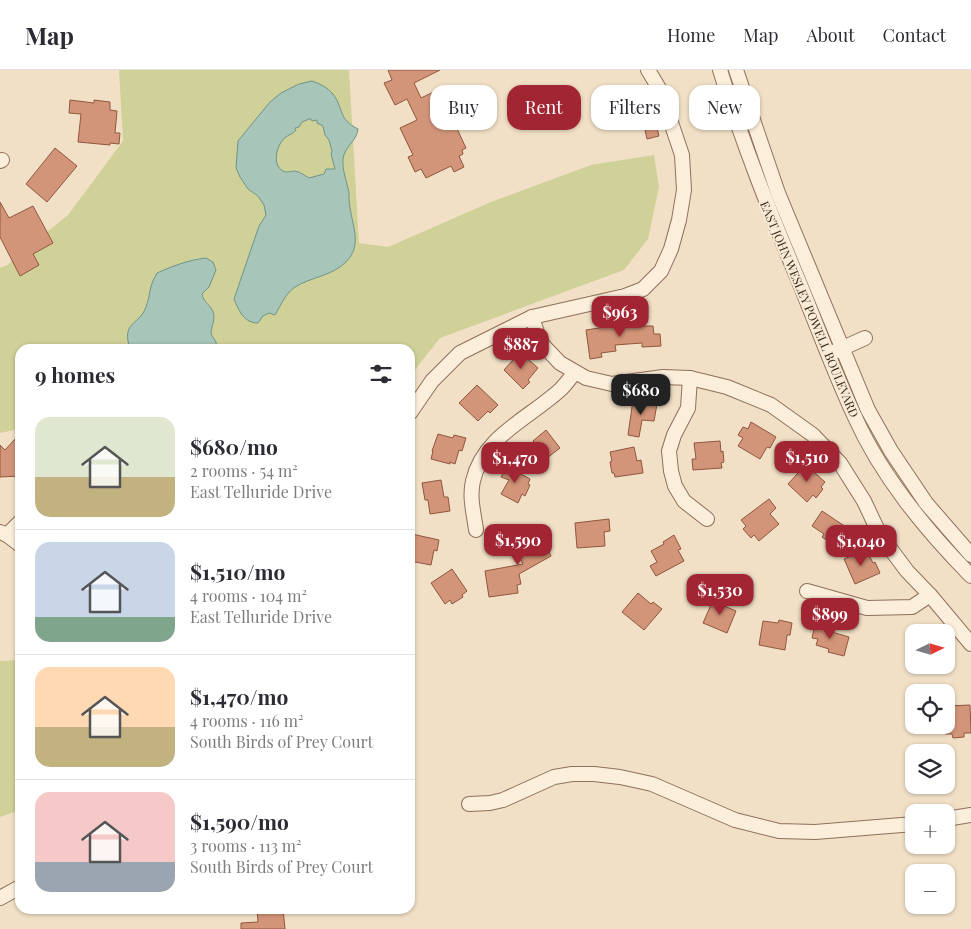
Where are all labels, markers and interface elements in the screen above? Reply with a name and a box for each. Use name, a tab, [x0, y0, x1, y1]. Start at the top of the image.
text: Map	[25, 19, 74, 51]
text: Home	[667, 23, 715, 47]
text: Map	[743, 23, 778, 47]
text: About	[806, 23, 855, 47]
text: Contact	[883, 23, 946, 47]
chip: Buy	[430, 85, 497, 130]
chip: Rent	[507, 85, 581, 130]
chip: Filters	[591, 85, 679, 130]
chip: New	[689, 85, 760, 130]
street label: EAST JOHN WESLEY POWELL BOULEVARD	[757, 198, 863, 420]
pin: $963	[590, 296, 650, 338]
text: $963	[603, 301, 637, 322]
pin: $887	[491, 328, 551, 370]
text: $887	[504, 333, 538, 354]
text: 9 homes	[35, 360, 115, 388]
icon: filters	[367, 360, 395, 388]
pin: $680	[611, 374, 671, 416]
text: $680	[622, 379, 660, 400]
text: $680/mo	[190, 432, 278, 460]
icon: home	[75, 437, 135, 497]
pin: $1,510	[766, 440, 848, 483]
pin: $1,470	[474, 442, 556, 484]
text: $1,510	[785, 446, 829, 467]
text: $1,470	[492, 447, 538, 468]
text: 2 rooms · 54 m²	[190, 460, 298, 481]
text: East Telluride Drive	[190, 481, 332, 502]
pin: $1,590	[477, 524, 559, 566]
pin: $1,040	[820, 524, 902, 567]
text: $1,590	[495, 529, 541, 550]
text: $1,040	[837, 530, 885, 551]
text: $1,510/mo	[190, 557, 285, 585]
icon: home	[75, 562, 135, 622]
pin: $1,530	[679, 574, 761, 616]
text: $1,530	[698, 579, 742, 600]
text: 4 rooms · 104 m²	[190, 585, 307, 606]
pin: $899	[800, 598, 860, 640]
text: $899	[812, 603, 848, 624]
text: East Telluride Drive	[190, 606, 332, 627]
north arrow	[905, 624, 955, 674]
map controls	[905, 624, 955, 914]
text: $1,470/mo	[190, 682, 288, 710]
button: locate	[905, 684, 955, 734]
icon: home	[75, 687, 135, 747]
text: 4 rooms · 116 m²	[190, 710, 304, 731]
text: South Birds of Prey Court	[190, 731, 373, 752]
button: layers	[905, 744, 955, 794]
button: +	[905, 804, 955, 854]
text: $1,590/mo	[190, 807, 289, 835]
icon: home	[75, 812, 135, 872]
text: 3 rooms · 113 m²	[190, 835, 301, 856]
text: South Birds of Prey Court	[190, 856, 373, 877]
button: −	[905, 864, 955, 914]

